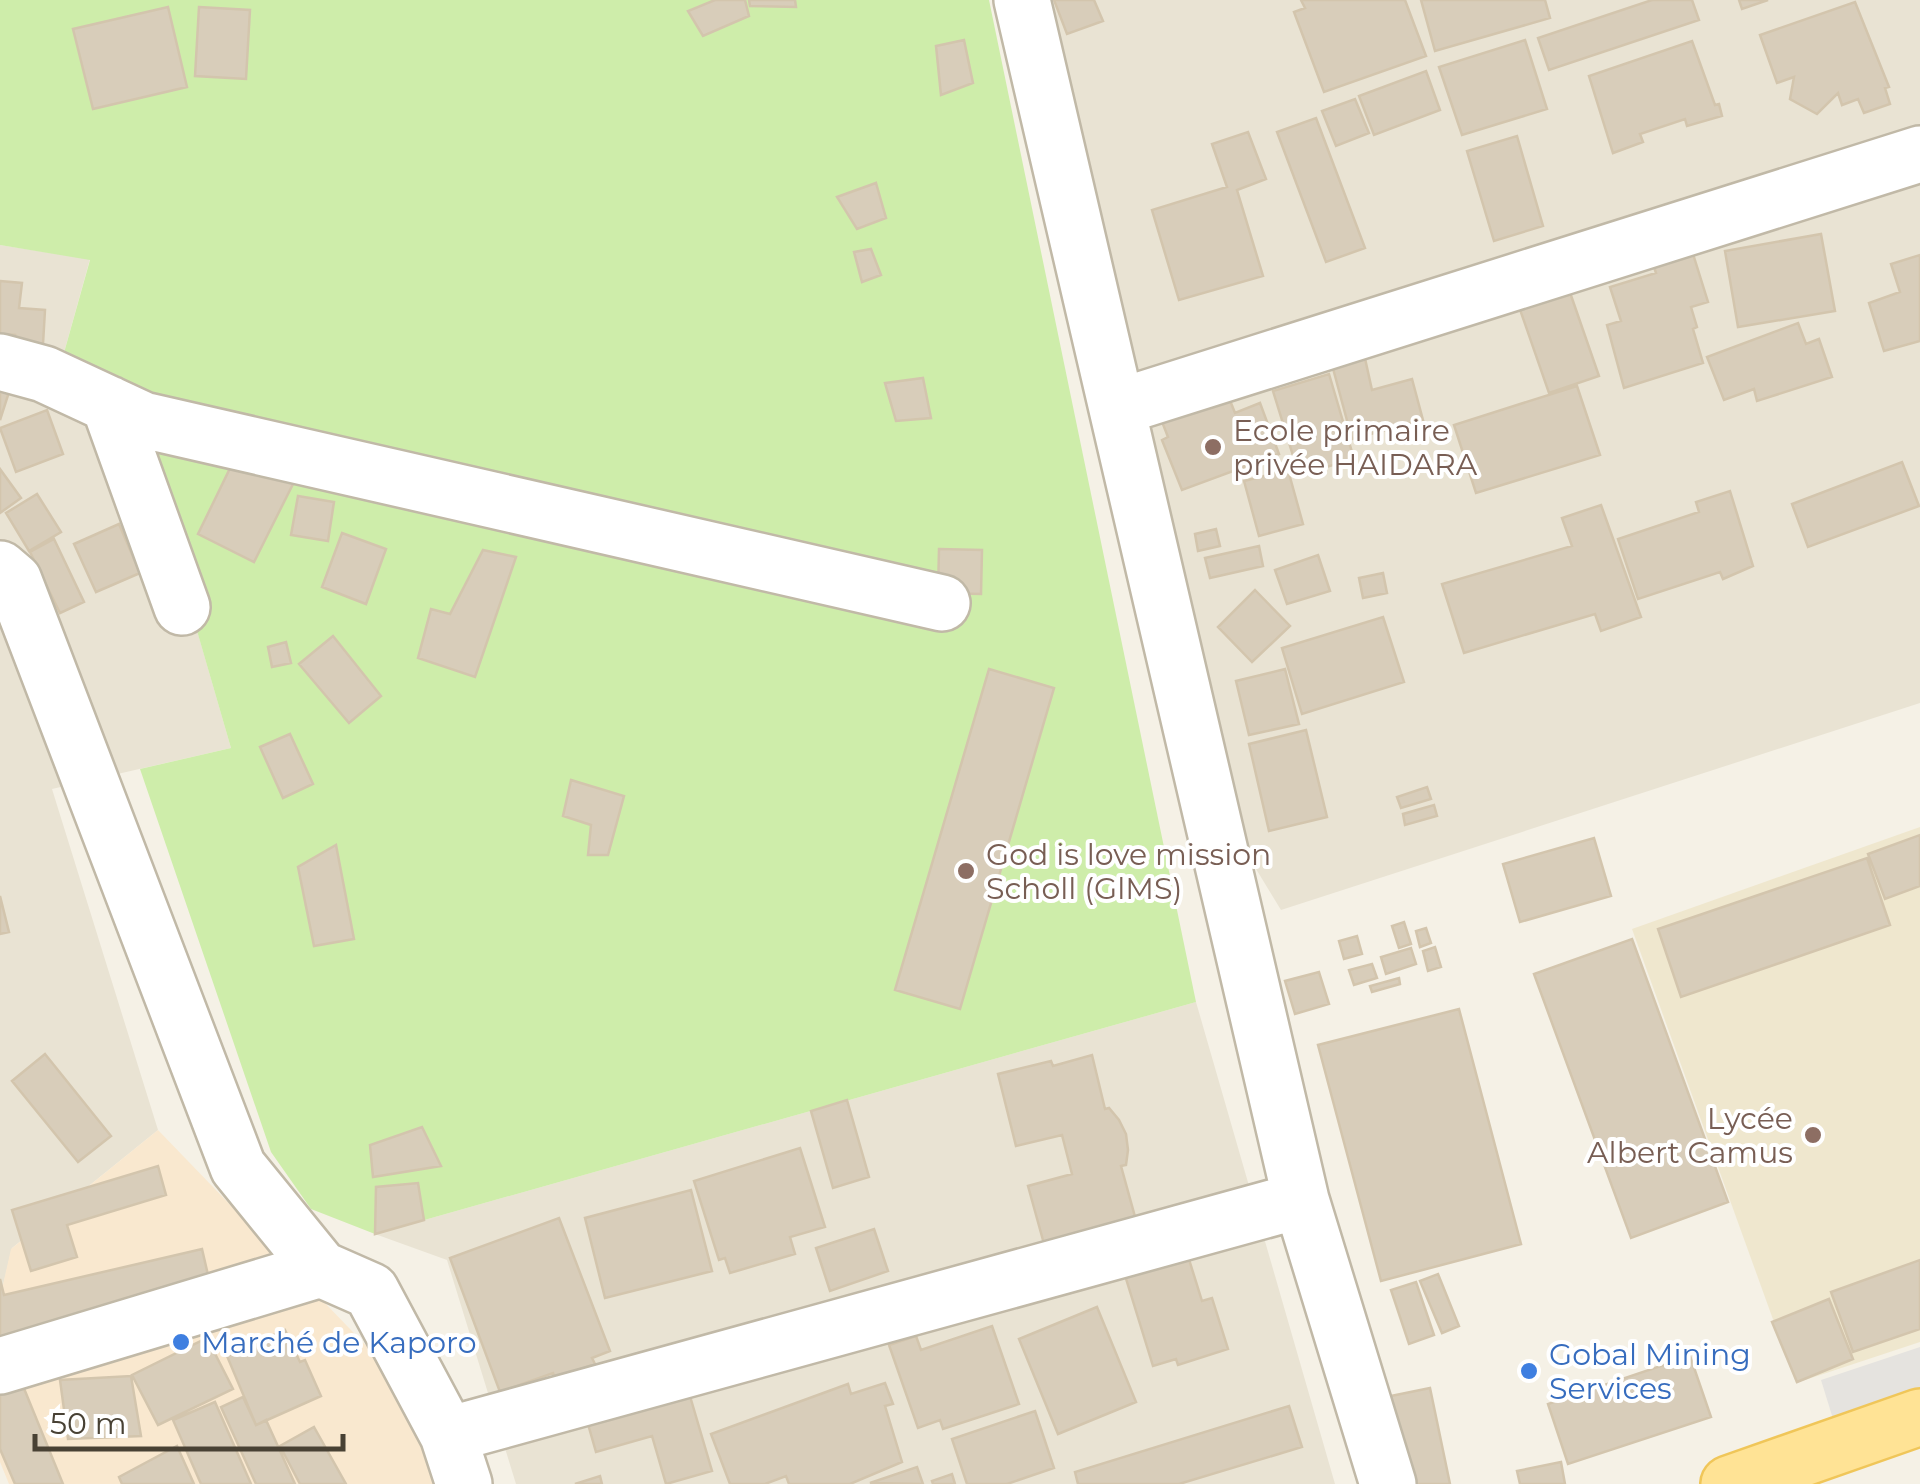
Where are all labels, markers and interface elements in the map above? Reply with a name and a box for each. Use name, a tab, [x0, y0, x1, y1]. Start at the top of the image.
place label: Ecole primaire privée HAIDARA	[1233, 412, 1478, 483]
marker: Ecole primaire privée HAIDARA	[1202, 436, 1224, 458]
place label: God is love mission Scholl (GlMS)	[986, 836, 1271, 907]
marker: God is love mission Scholl (GlMS)	[955, 860, 977, 882]
place label: Lycée Albert Camus	[1587, 1100, 1793, 1171]
marker: Lycée Albert Camus	[1802, 1124, 1824, 1146]
place label: Marché de Kaporo	[201, 1324, 476, 1361]
marker: Marché de Kaporo	[170, 1331, 192, 1353]
place label: Gobal Mining Services	[1549, 1336, 1751, 1407]
marker: Gobal Mining Services	[1518, 1360, 1540, 1382]
scale bar	[35, 1389, 342, 1451]
text: 50 m	[50, 1405, 127, 1442]

